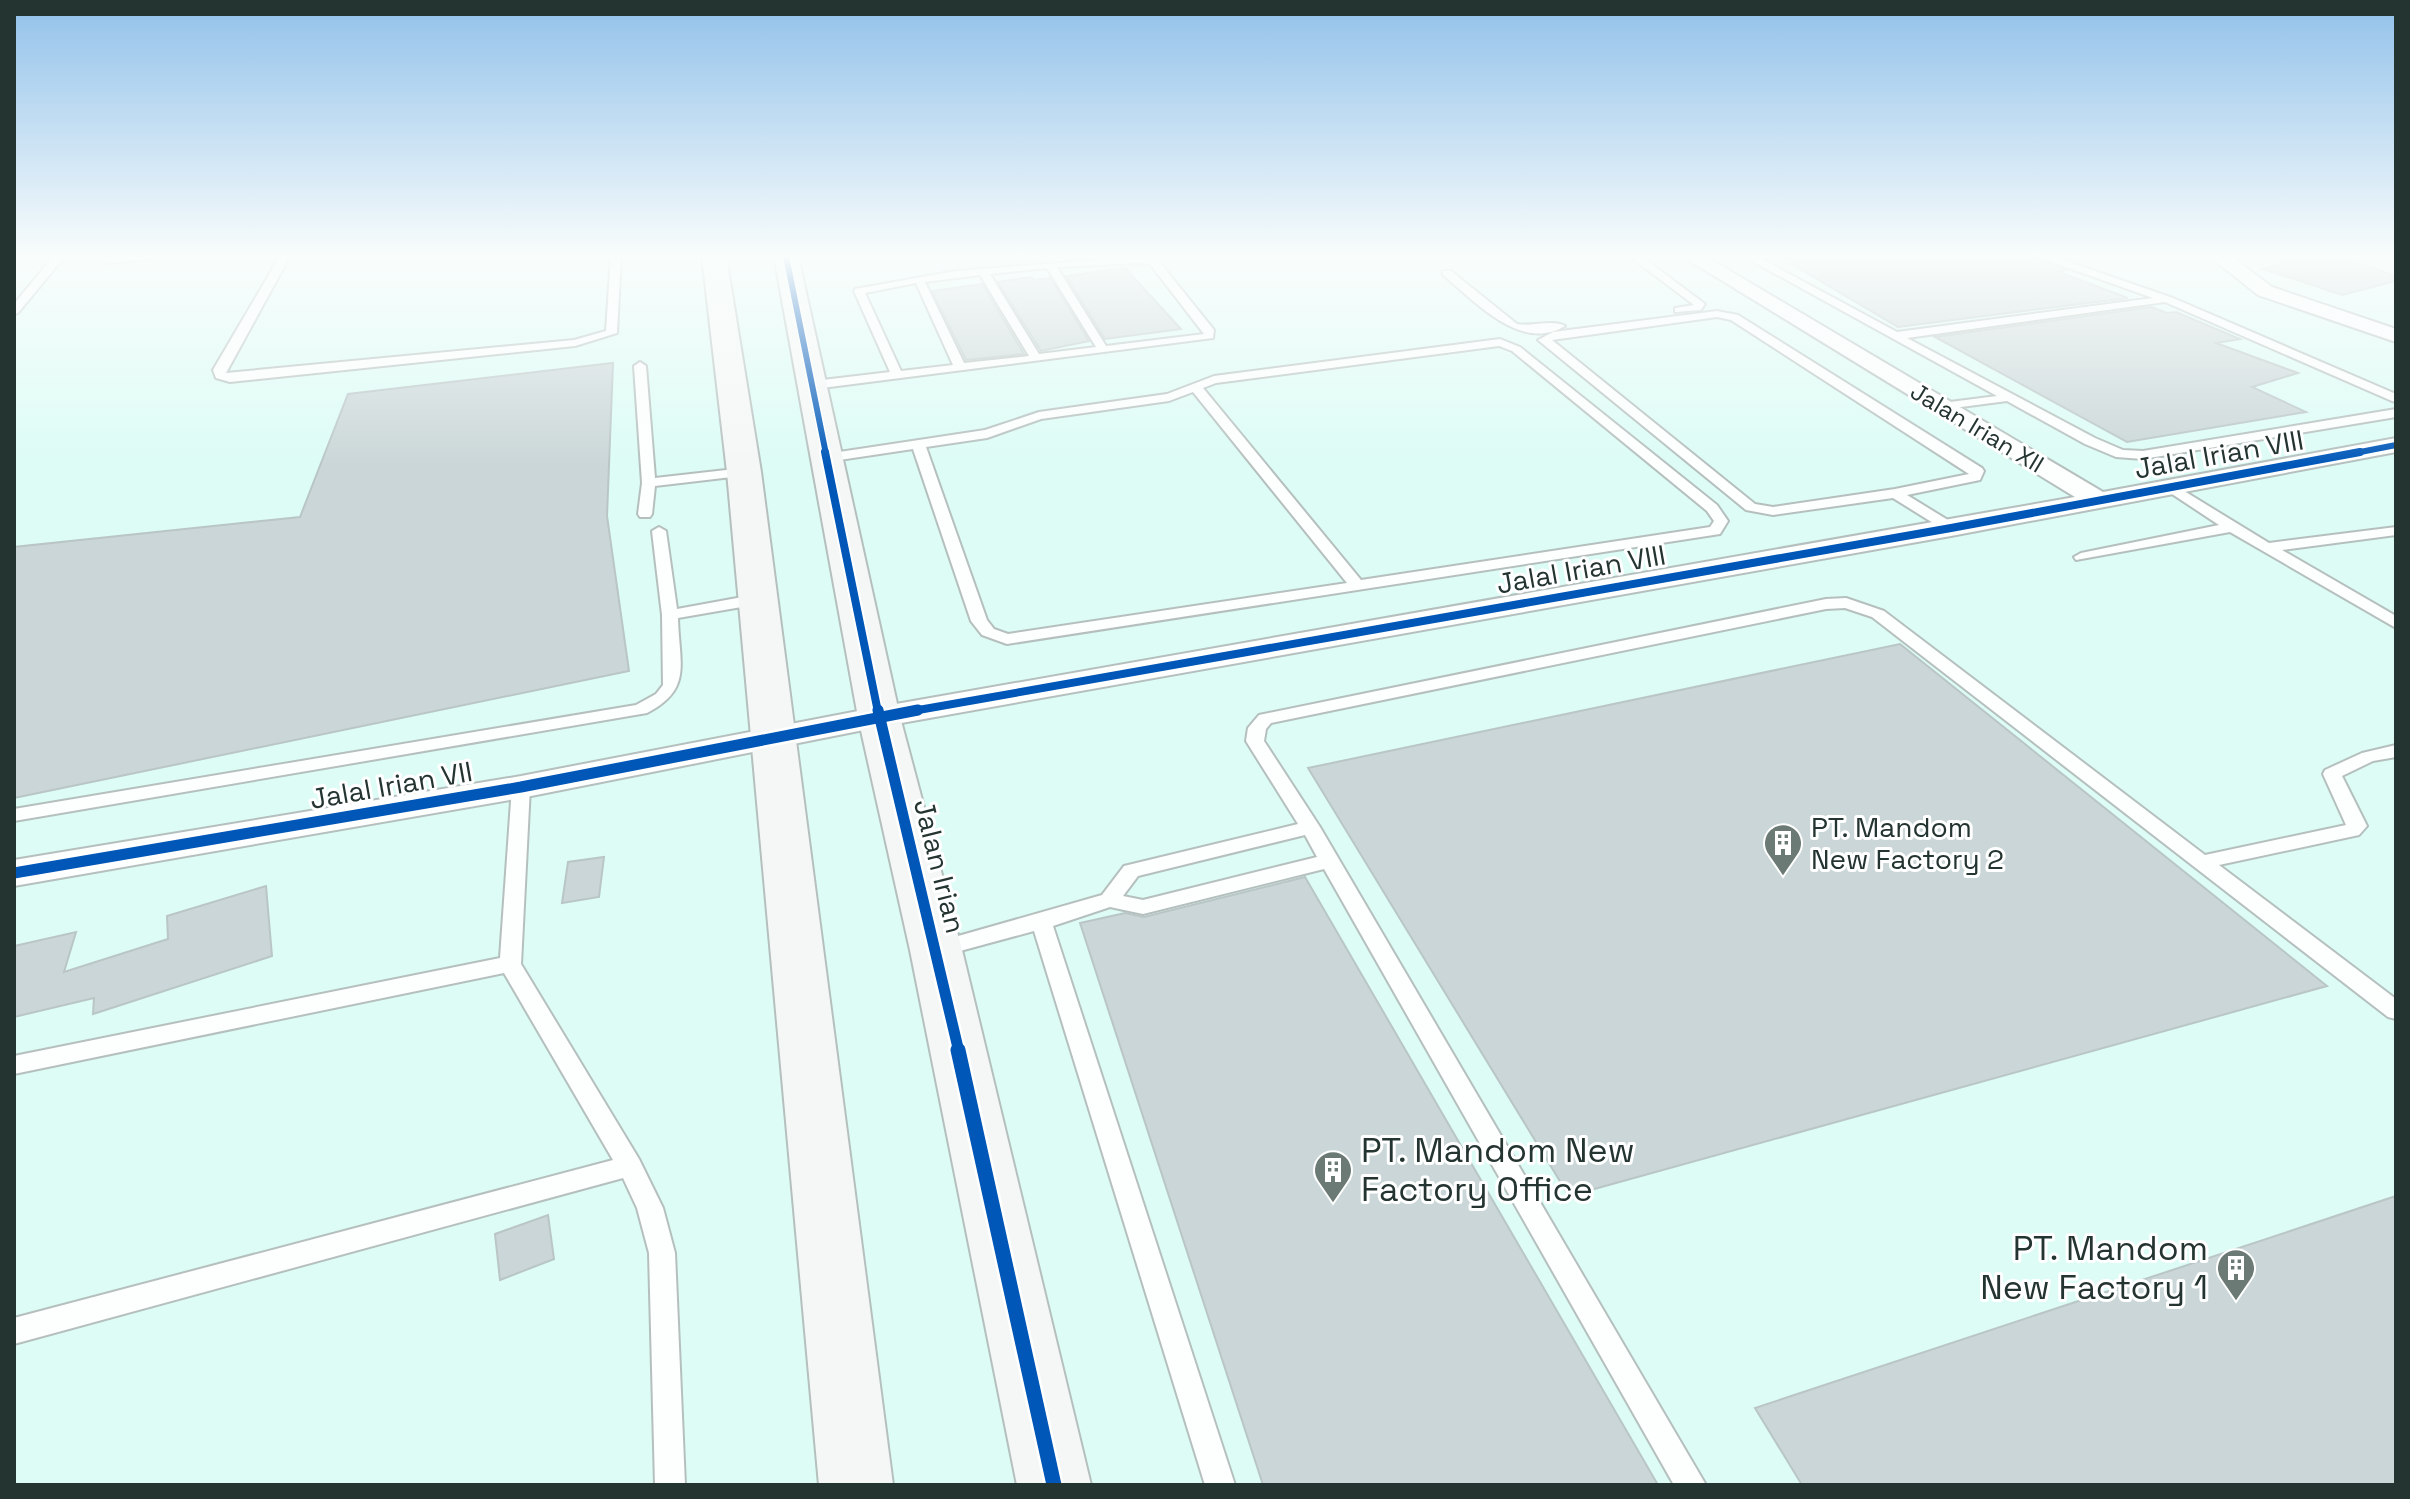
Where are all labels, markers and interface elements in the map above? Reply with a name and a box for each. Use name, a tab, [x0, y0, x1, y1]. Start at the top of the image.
street label: Jalan Irian XII	[1905, 376, 2050, 480]
street label: Jalal Irian VIII	[2132, 421, 2306, 487]
street label: Jalal Irian VIII	[1494, 536, 1668, 602]
street label: Jalal Irian VII	[307, 753, 475, 817]
street label: Jalan Irian	[906, 795, 974, 937]
place label: PT. Mandom New Factory 2	[1811, 809, 2004, 877]
building icon: PT. Mandom New Factory 2	[1762, 822, 1804, 877]
place label: PT. Mandom New Factory Office	[1361, 1129, 1635, 1211]
building icon: PT. Mandom New Factory Office	[1312, 1149, 1354, 1204]
place label: PT. Mandom New Factory 1	[1980, 1227, 2208, 1309]
building icon: PT. Mandom New Factory 1	[2215, 1247, 2257, 1302]

